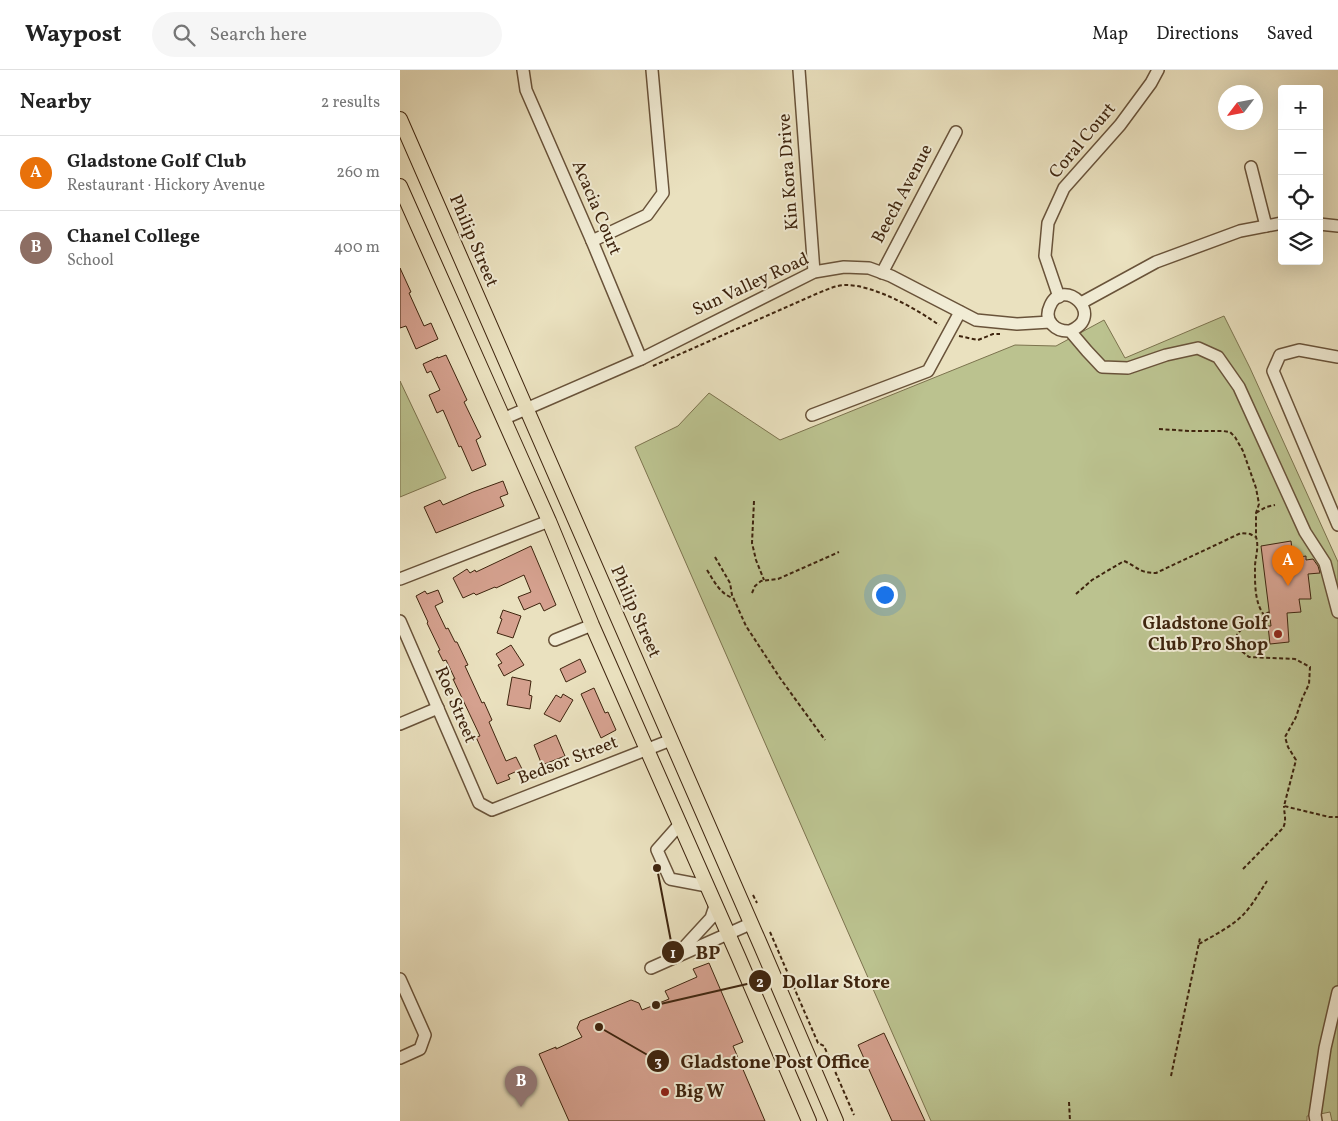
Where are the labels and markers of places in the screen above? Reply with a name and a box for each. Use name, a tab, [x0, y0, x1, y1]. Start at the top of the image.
pin: A	[1272, 545, 1304, 586]
place label: Gladstone Golf Club Pro Shop	[1143, 612, 1270, 658]
marker: Gladstone Golf Club Pro Shop	[1272, 628, 1284, 640]
callout: BP	[660, 935, 730, 969]
callout: Dollar Store	[747, 964, 901, 998]
callout: Gladstone Post Office	[646, 1044, 880, 1078]
pin: B	[505, 1066, 537, 1107]
place label: Big W	[675, 1080, 725, 1105]
marker: Big W	[659, 1086, 671, 1098]

